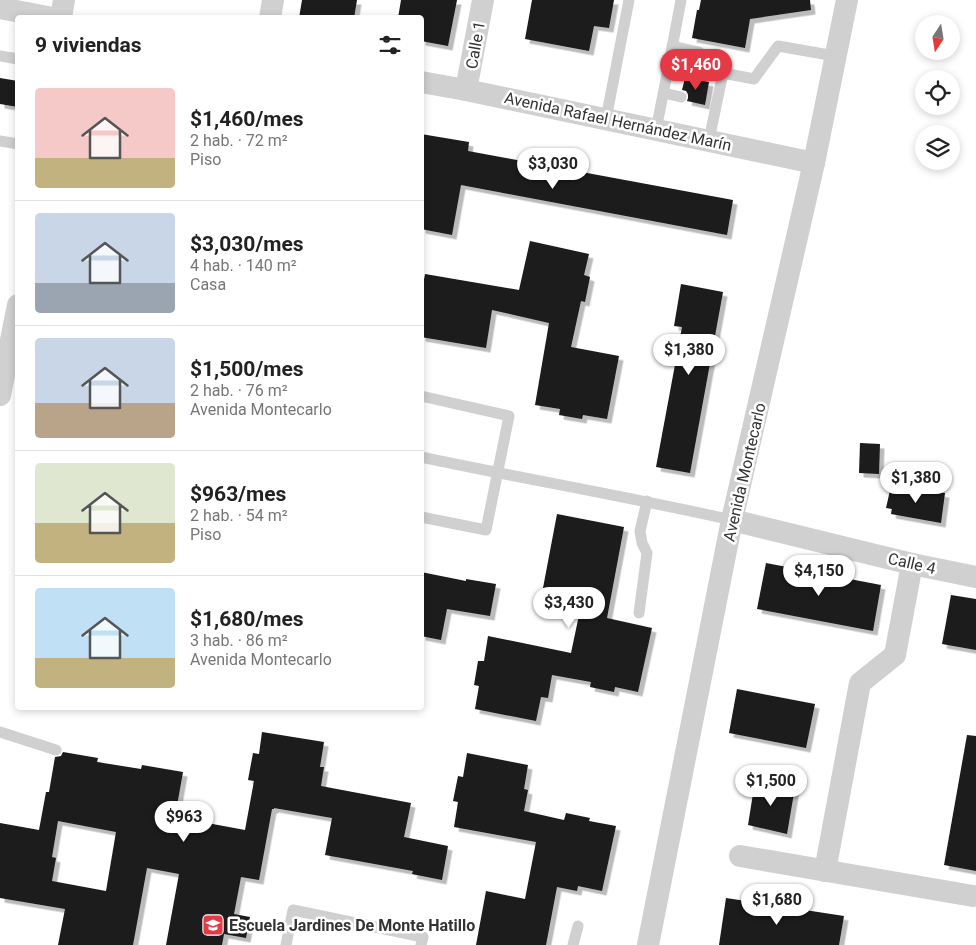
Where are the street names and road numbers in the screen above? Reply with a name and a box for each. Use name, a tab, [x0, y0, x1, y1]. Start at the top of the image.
street label: Calle 1	[462, 20, 489, 71]
street label: Avenida Rafael Hernández Marín	[503, 88, 733, 155]
street label: Avenida Montecarlo	[719, 401, 770, 543]
street label: Calle 4	[886, 549, 938, 578]

